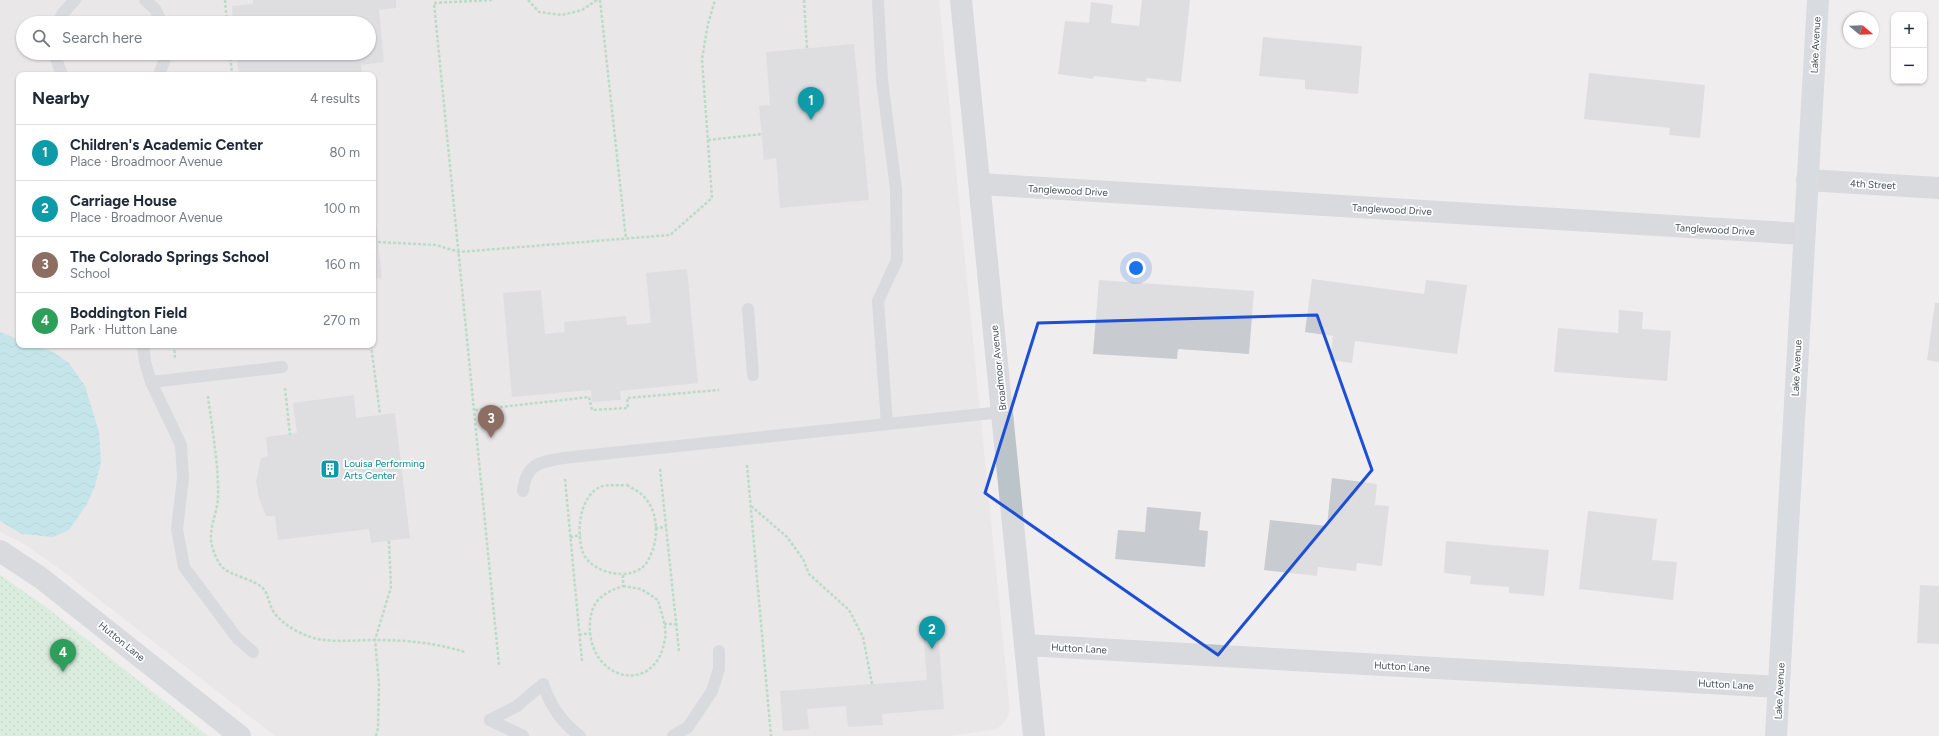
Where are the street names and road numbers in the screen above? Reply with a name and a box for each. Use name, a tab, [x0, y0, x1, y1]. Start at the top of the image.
street label: Lake Avenue	[1808, 16, 1824, 74]
street label: 4th Street	[1850, 177, 1897, 192]
street label: Tanglewood Drive	[1028, 182, 1109, 199]
street label: Tanglewood Drive	[1352, 201, 1433, 218]
street label: Tanglewood Drive	[1675, 221, 1756, 238]
street label: Broadmoor Avenue	[987, 324, 1009, 411]
street label: Lake Avenue	[1789, 339, 1805, 397]
street label: Hutton Lane	[96, 619, 148, 664]
street label: Hutton Lane	[1051, 641, 1108, 656]
street label: Hutton Lane	[1374, 659, 1431, 674]
street label: Lake Avenue	[1772, 662, 1788, 720]
street label: Hutton Lane	[1698, 677, 1755, 692]

